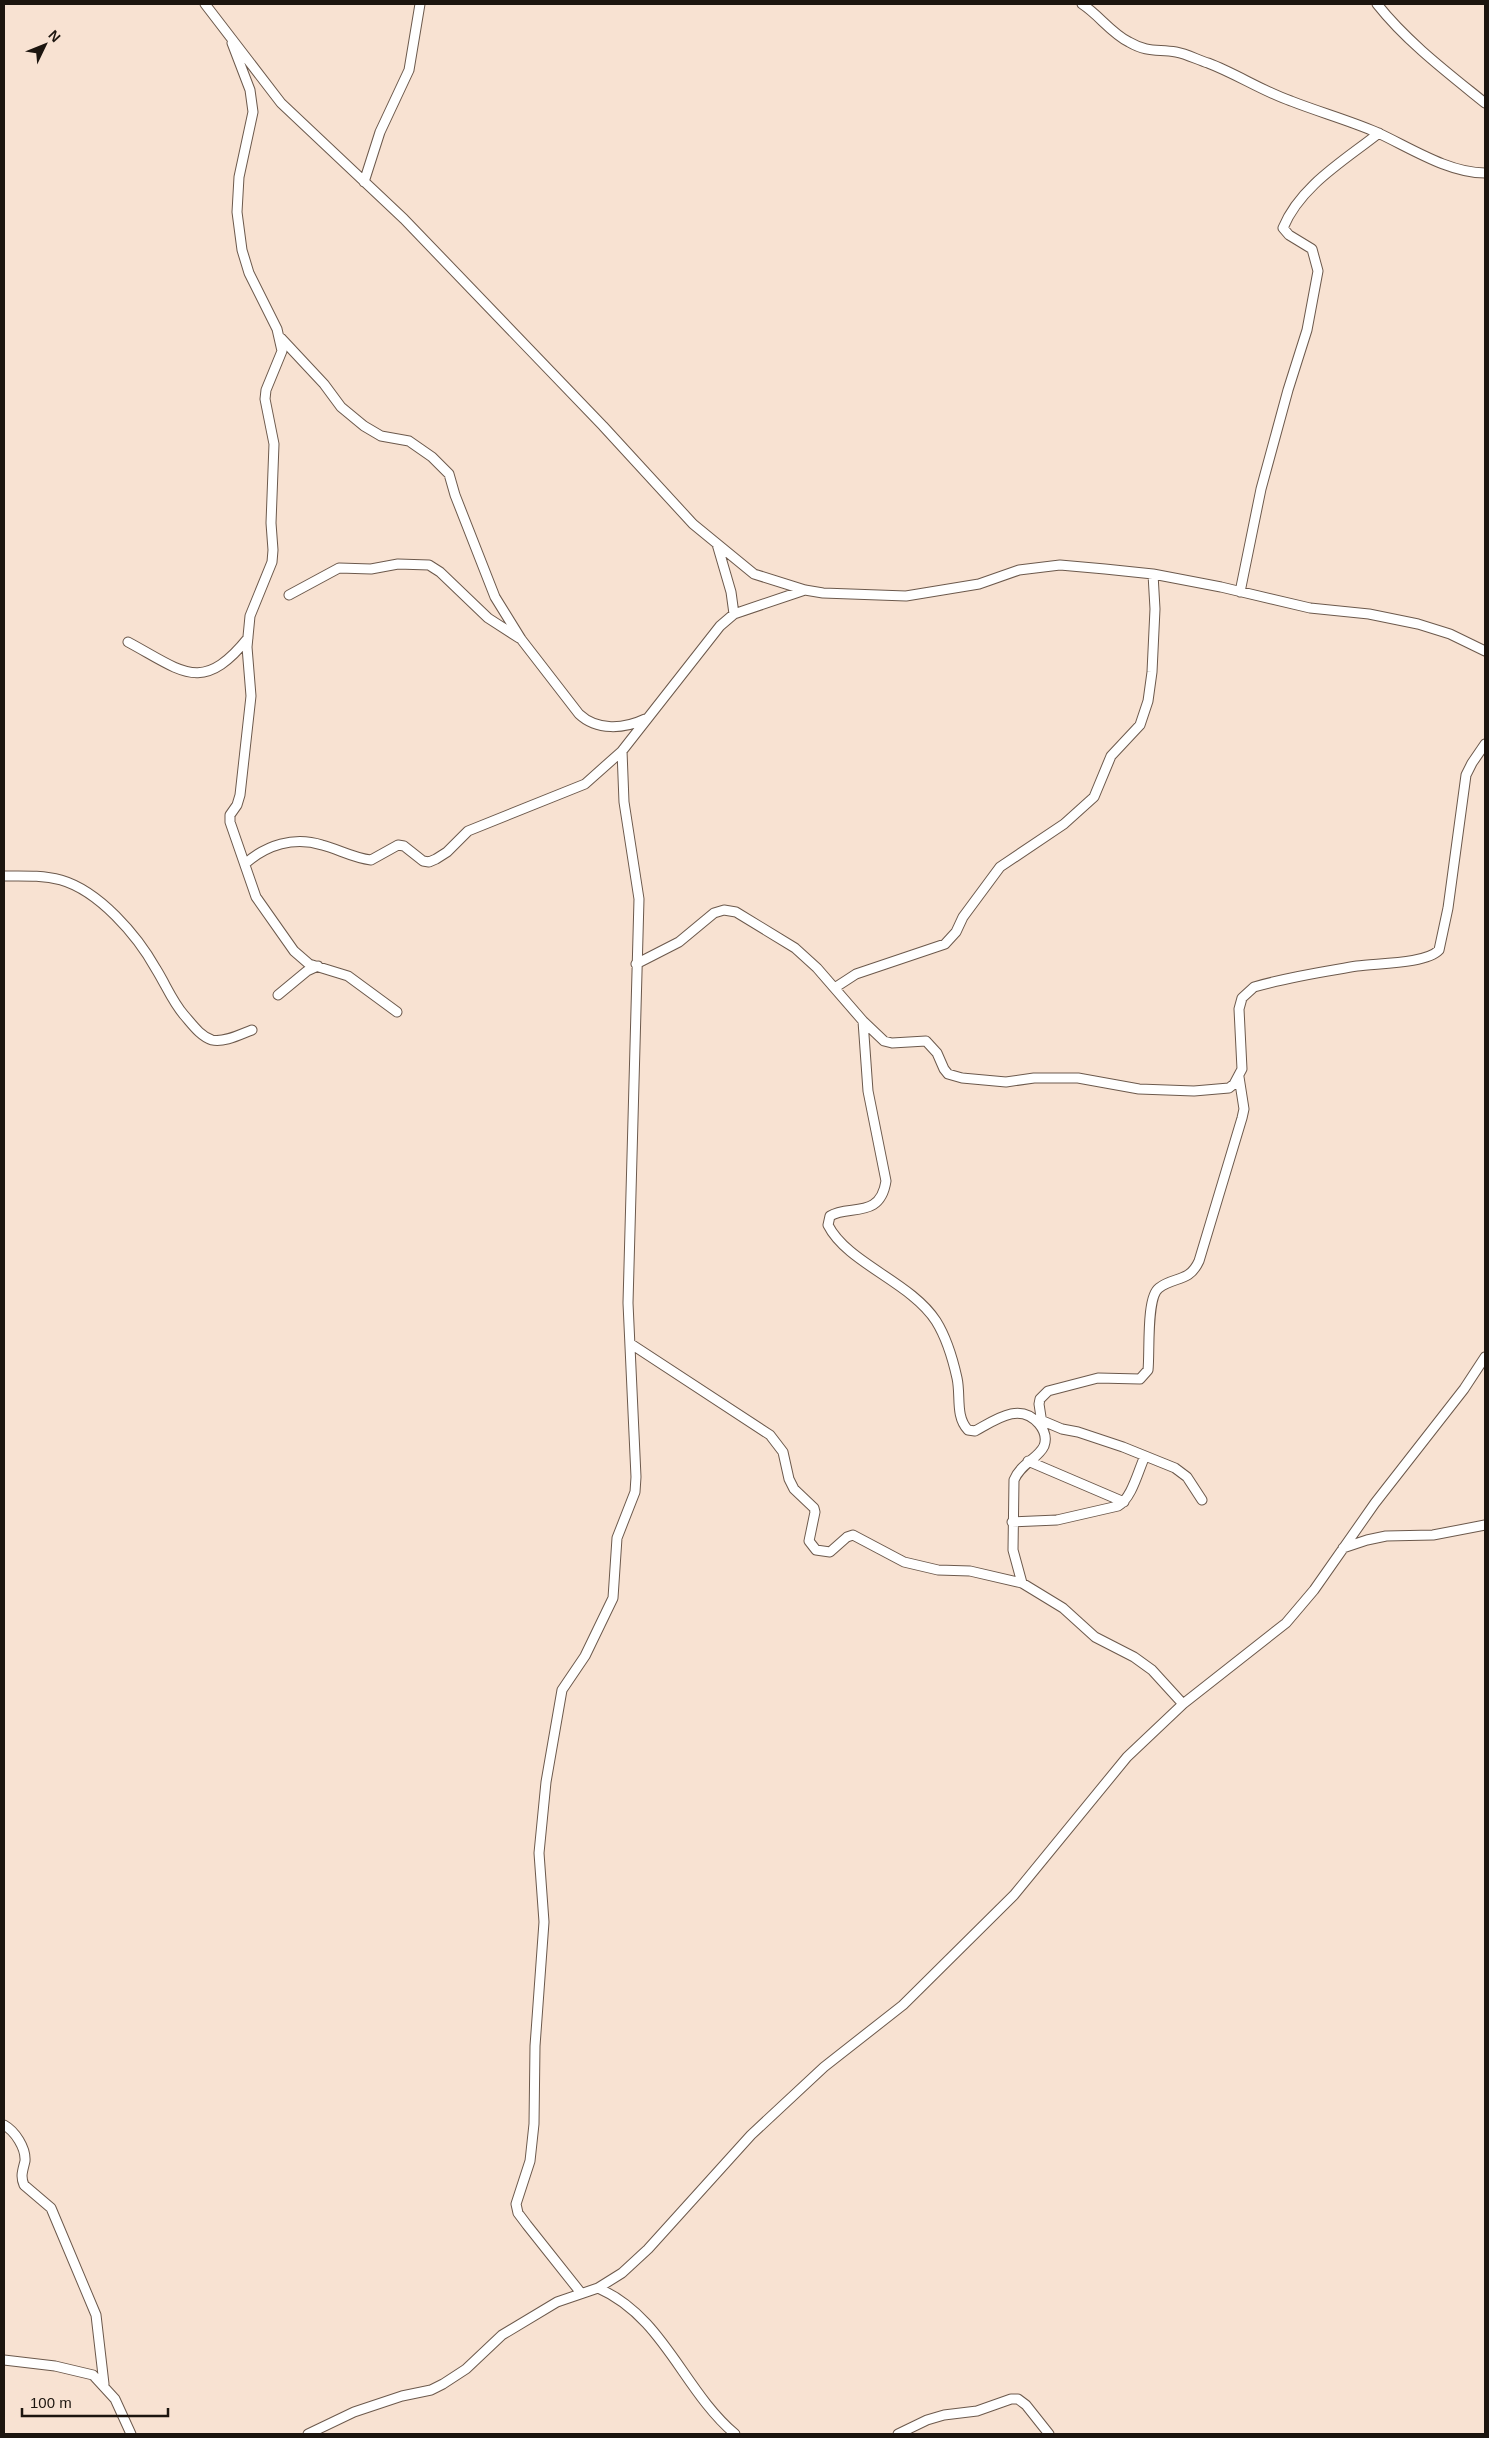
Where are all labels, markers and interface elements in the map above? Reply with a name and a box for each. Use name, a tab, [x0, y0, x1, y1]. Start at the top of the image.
north arrow	[20, 20, 70, 70]
text: N	[45, 27, 64, 45]
scale bar	[22, 2386, 169, 2418]
text: 100 m	[30, 2394, 72, 2411]

